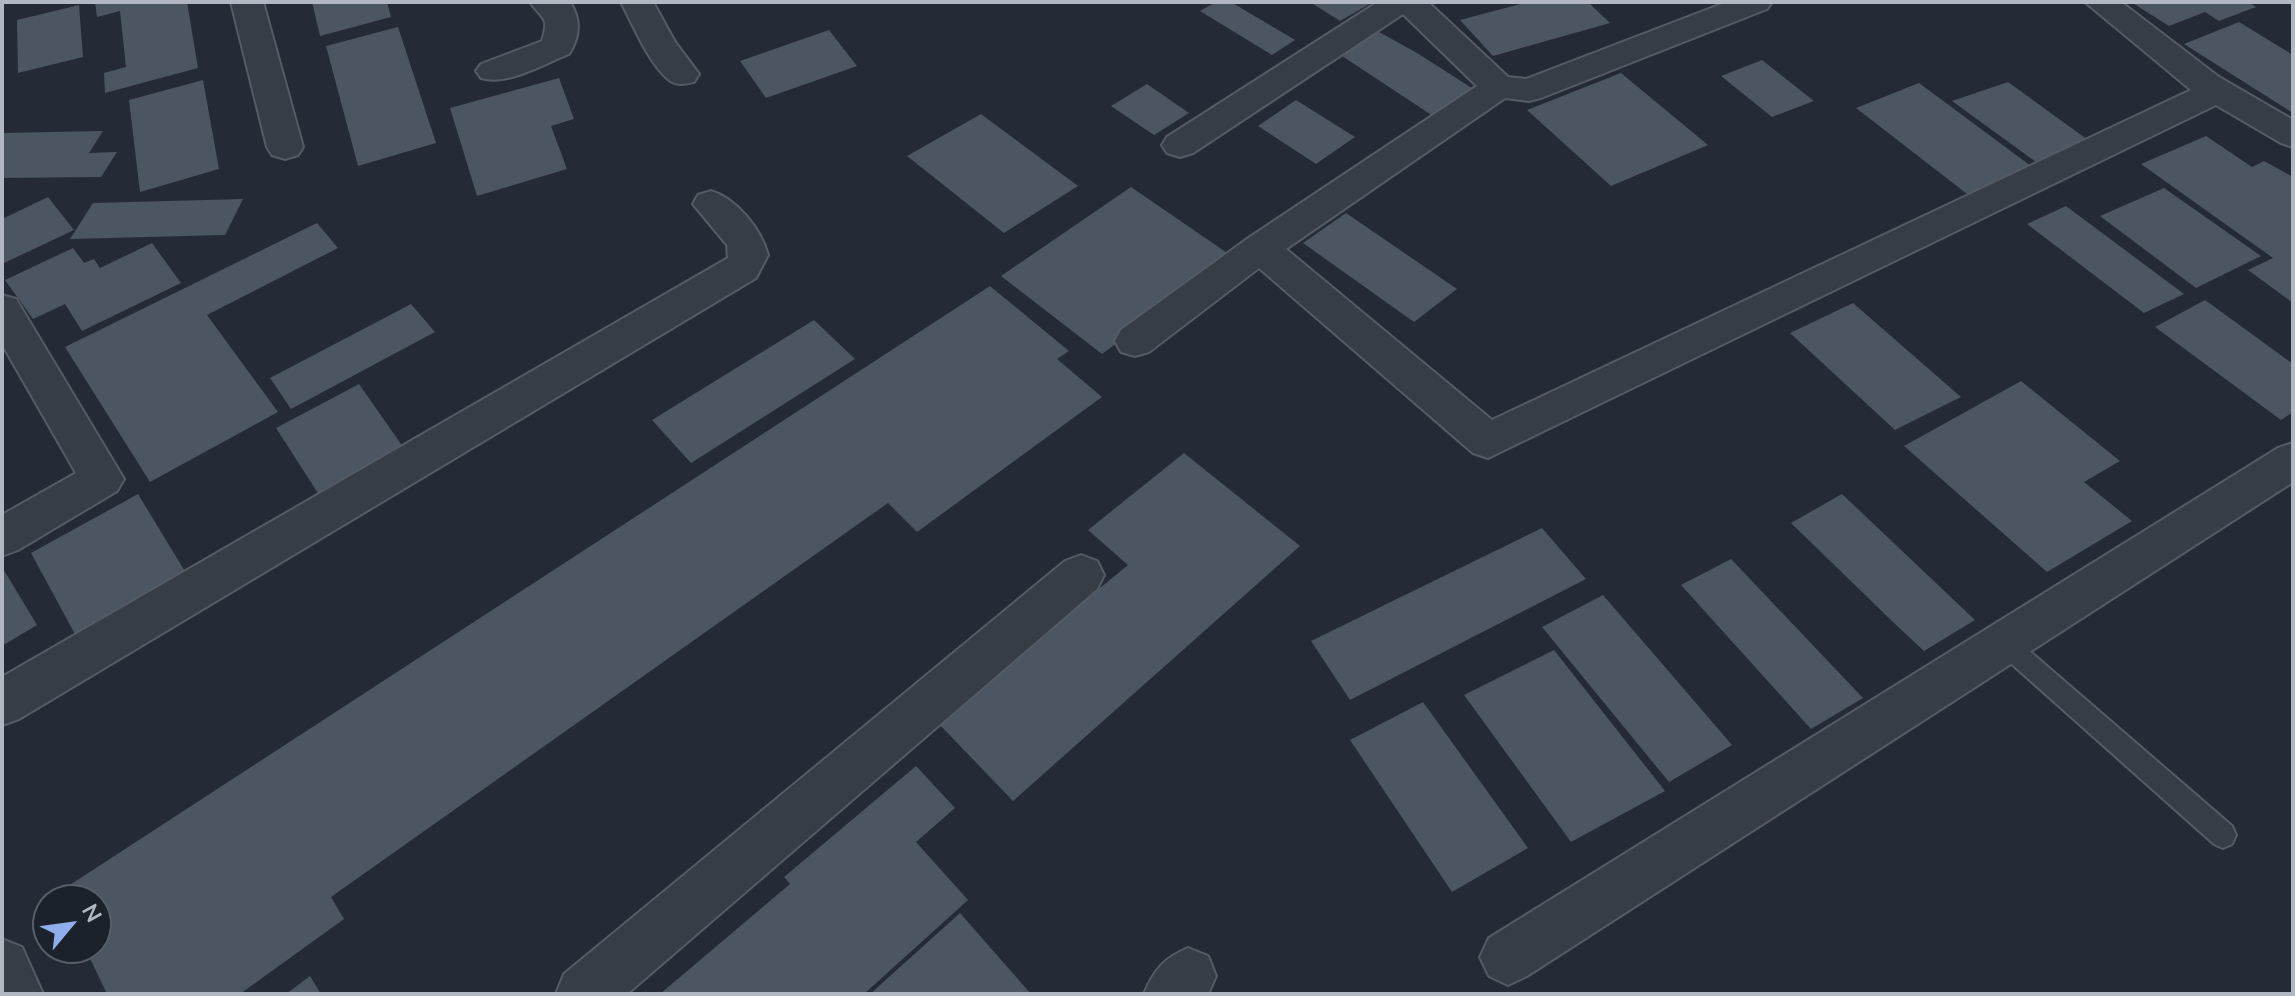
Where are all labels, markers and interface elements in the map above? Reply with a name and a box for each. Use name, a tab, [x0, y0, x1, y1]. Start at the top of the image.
north arrow	[32, 884, 112, 964]
text: N	[74, 899, 108, 928]

